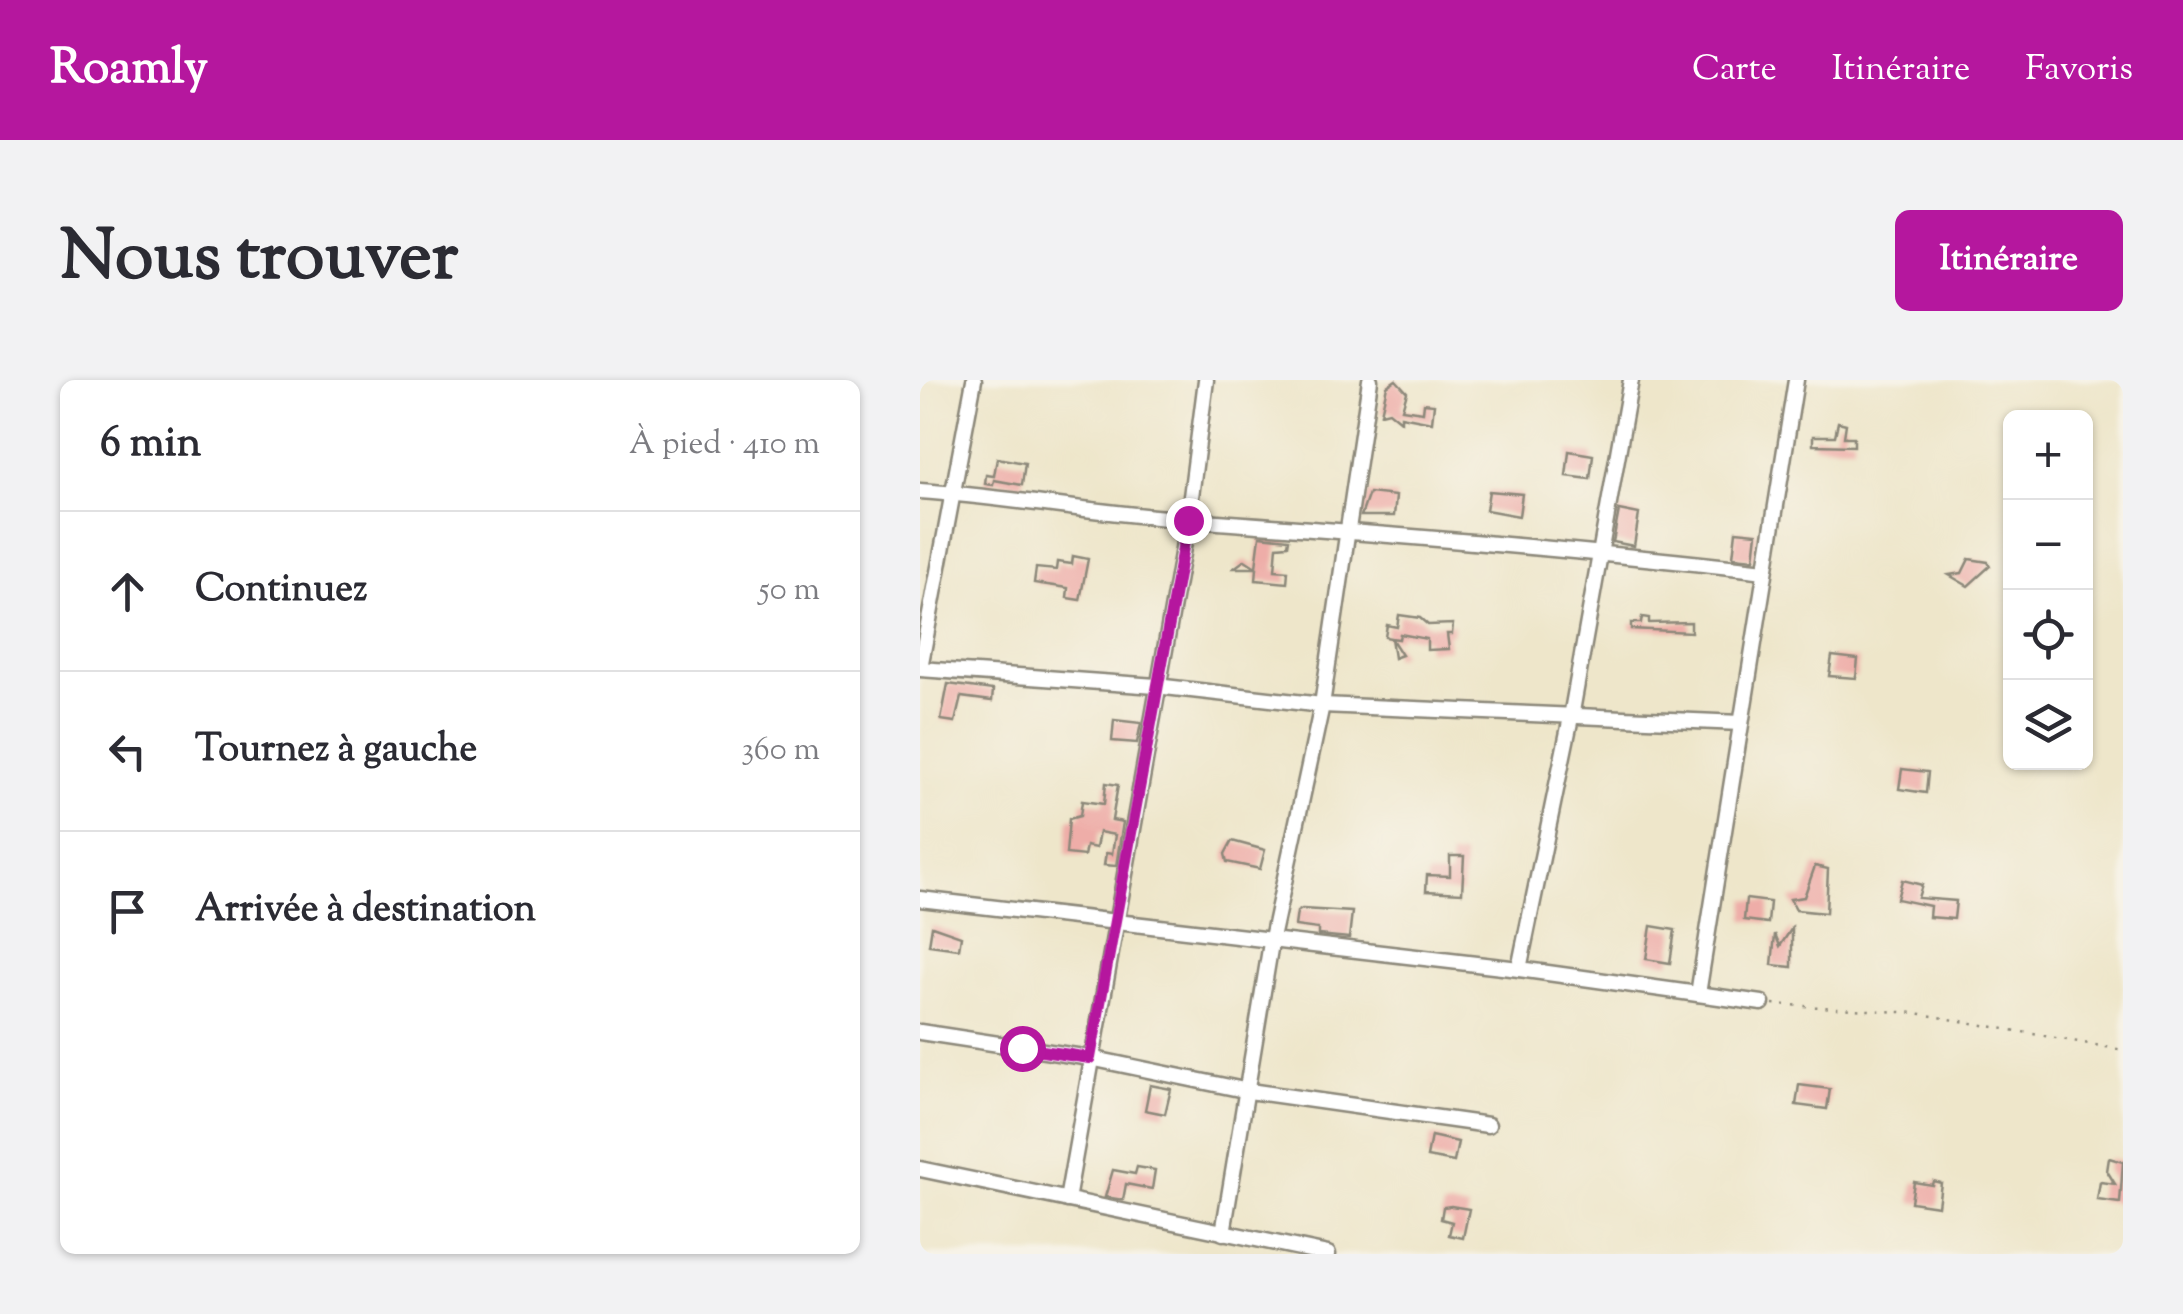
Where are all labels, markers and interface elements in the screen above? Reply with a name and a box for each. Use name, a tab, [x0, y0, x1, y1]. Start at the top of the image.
text: Roamly	[50, 36, 208, 105]
text: Carte	[1692, 45, 1777, 96]
text: Itinéraire	[1832, 45, 1970, 96]
text: Favoris	[2025, 45, 2133, 96]
text: Nous trouver	[60, 210, 458, 310]
button: Itinéraire	[1895, 210, 2123, 311]
map controls	[2003, 410, 2093, 770]
button: +	[2003, 410, 2093, 500]
text: 6 min	[100, 415, 201, 475]
text: À pied · 410 m	[629, 422, 820, 468]
route end	[1166, 498, 1212, 544]
button: −	[2003, 500, 2093, 590]
icon: ahead	[100, 564, 155, 619]
text: Continuez	[195, 564, 367, 618]
text: 50 m	[759, 568, 820, 614]
button: locate	[2003, 590, 2093, 680]
button: layers	[2003, 680, 2093, 770]
icon: left	[100, 724, 155, 779]
text: Tournez à gauche	[195, 724, 477, 778]
text: 360 m	[741, 728, 820, 774]
icon: arrive	[100, 884, 155, 939]
text: Arrivée à destination	[195, 884, 536, 938]
route start	[1000, 1026, 1046, 1072]

